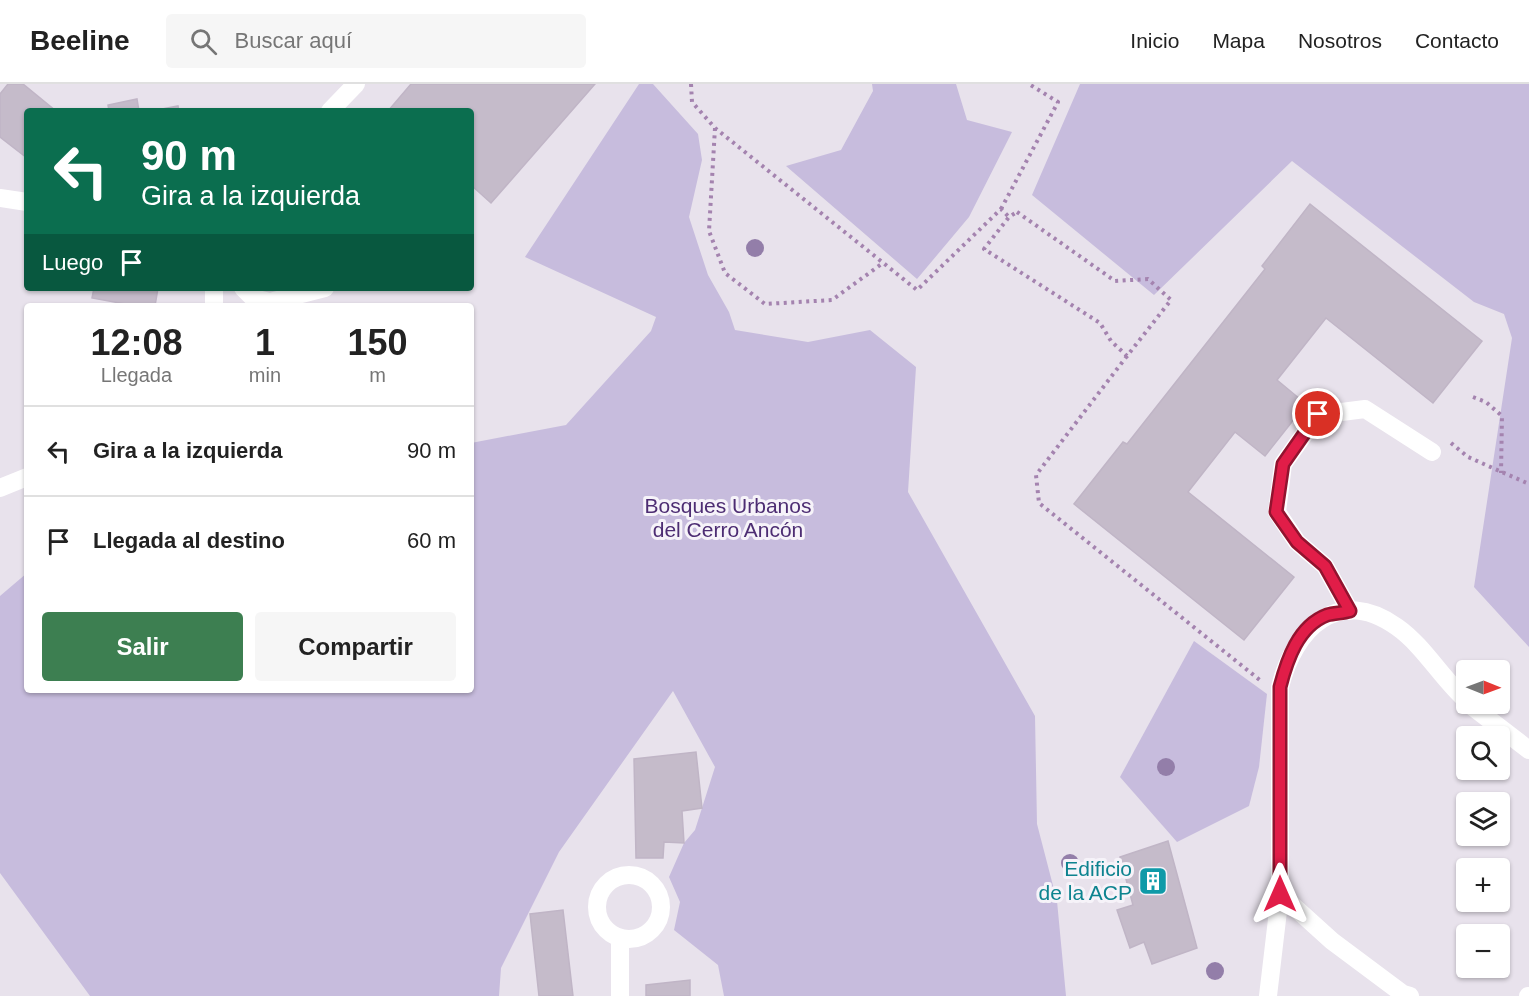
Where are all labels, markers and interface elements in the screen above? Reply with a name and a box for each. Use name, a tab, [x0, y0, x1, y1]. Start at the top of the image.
search box	[166, 14, 586, 68]
text: Beeline	[30, 25, 130, 56]
icon: search	[187, 25, 220, 58]
text: Buscar aquí	[235, 28, 352, 53]
text: Inicio	[1130, 29, 1179, 52]
text: Mapa	[1212, 29, 1265, 52]
text: Nosotros	[1298, 29, 1382, 52]
text: Contacto	[1415, 29, 1499, 52]
icon: left	[42, 132, 120, 210]
text: 90 m	[141, 132, 237, 179]
text: Gira a la izquierda	[141, 181, 360, 211]
icon: arrive	[115, 246, 148, 279]
text: Luego	[42, 250, 103, 275]
text: 12:08	[90, 322, 182, 363]
text: 1	[255, 322, 275, 363]
text: 150	[347, 322, 408, 363]
text: Llegada	[101, 364, 172, 386]
text: min	[249, 364, 281, 386]
text: m	[369, 364, 386, 386]
pin	[1292, 388, 1343, 439]
icon: arrive	[1301, 397, 1334, 430]
icon: left	[42, 435, 75, 468]
text: Gira a la izquierda	[93, 438, 283, 463]
text: 90 m	[407, 438, 456, 463]
park label: Bosques Urbanos del Cerro Ancón	[645, 494, 811, 541]
icon: arrive	[42, 525, 75, 558]
text: Llegada al destino	[93, 528, 285, 553]
text: 60 m	[407, 528, 456, 553]
button: Salir	[42, 612, 243, 681]
button: Compartir	[255, 612, 456, 681]
north arrow	[1456, 660, 1510, 714]
map controls	[1456, 660, 1510, 978]
button: search	[1456, 726, 1510, 780]
button: layers	[1456, 792, 1510, 846]
place label: Edificio de la ACP	[1039, 857, 1132, 904]
button: +	[1456, 858, 1510, 912]
position arrow	[1248, 862, 1312, 926]
building icon: Edificio de la ACP	[1137, 865, 1169, 897]
button: −	[1456, 924, 1510, 978]

